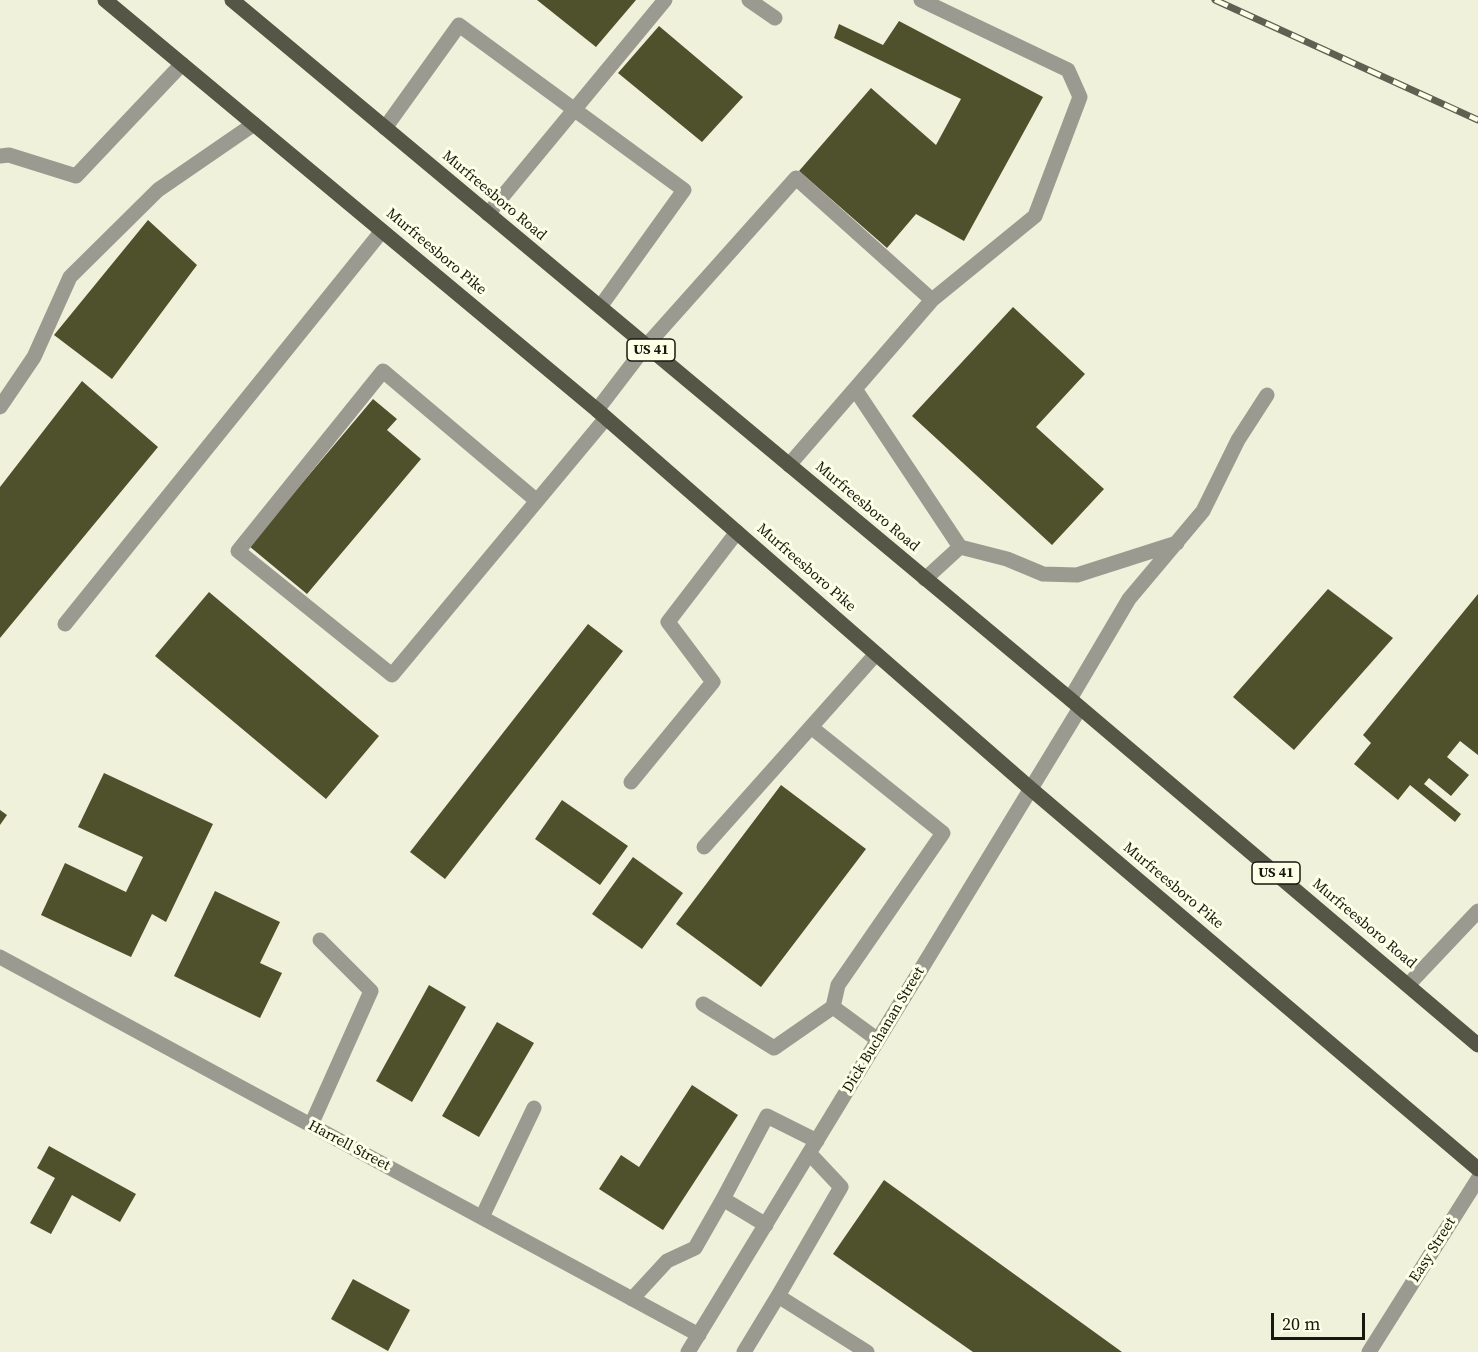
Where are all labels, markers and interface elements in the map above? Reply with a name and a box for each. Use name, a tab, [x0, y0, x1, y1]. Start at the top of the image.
street label: Murfreesboro Road	[438, 147, 550, 245]
street label: Murfreesboro Pike	[382, 205, 490, 299]
road number: US 41	[627, 339, 675, 361]
street label: Murfreesboro Road	[811, 458, 923, 556]
street label: Murfreesboro Pike	[753, 520, 859, 616]
street label: Murfreesboro Pike	[1119, 839, 1227, 933]
road number: US 41	[1252, 862, 1300, 884]
street label: Murfreesboro Road	[1308, 875, 1420, 973]
street label: Dick Buchanan Street	[839, 964, 929, 1096]
street label: Harrell Street	[305, 1117, 393, 1175]
street label: Easy Street	[1406, 1214, 1460, 1286]
scale bar	[1274, 1301, 1368, 1339]
text: 20 m	[1282, 1311, 1320, 1336]

